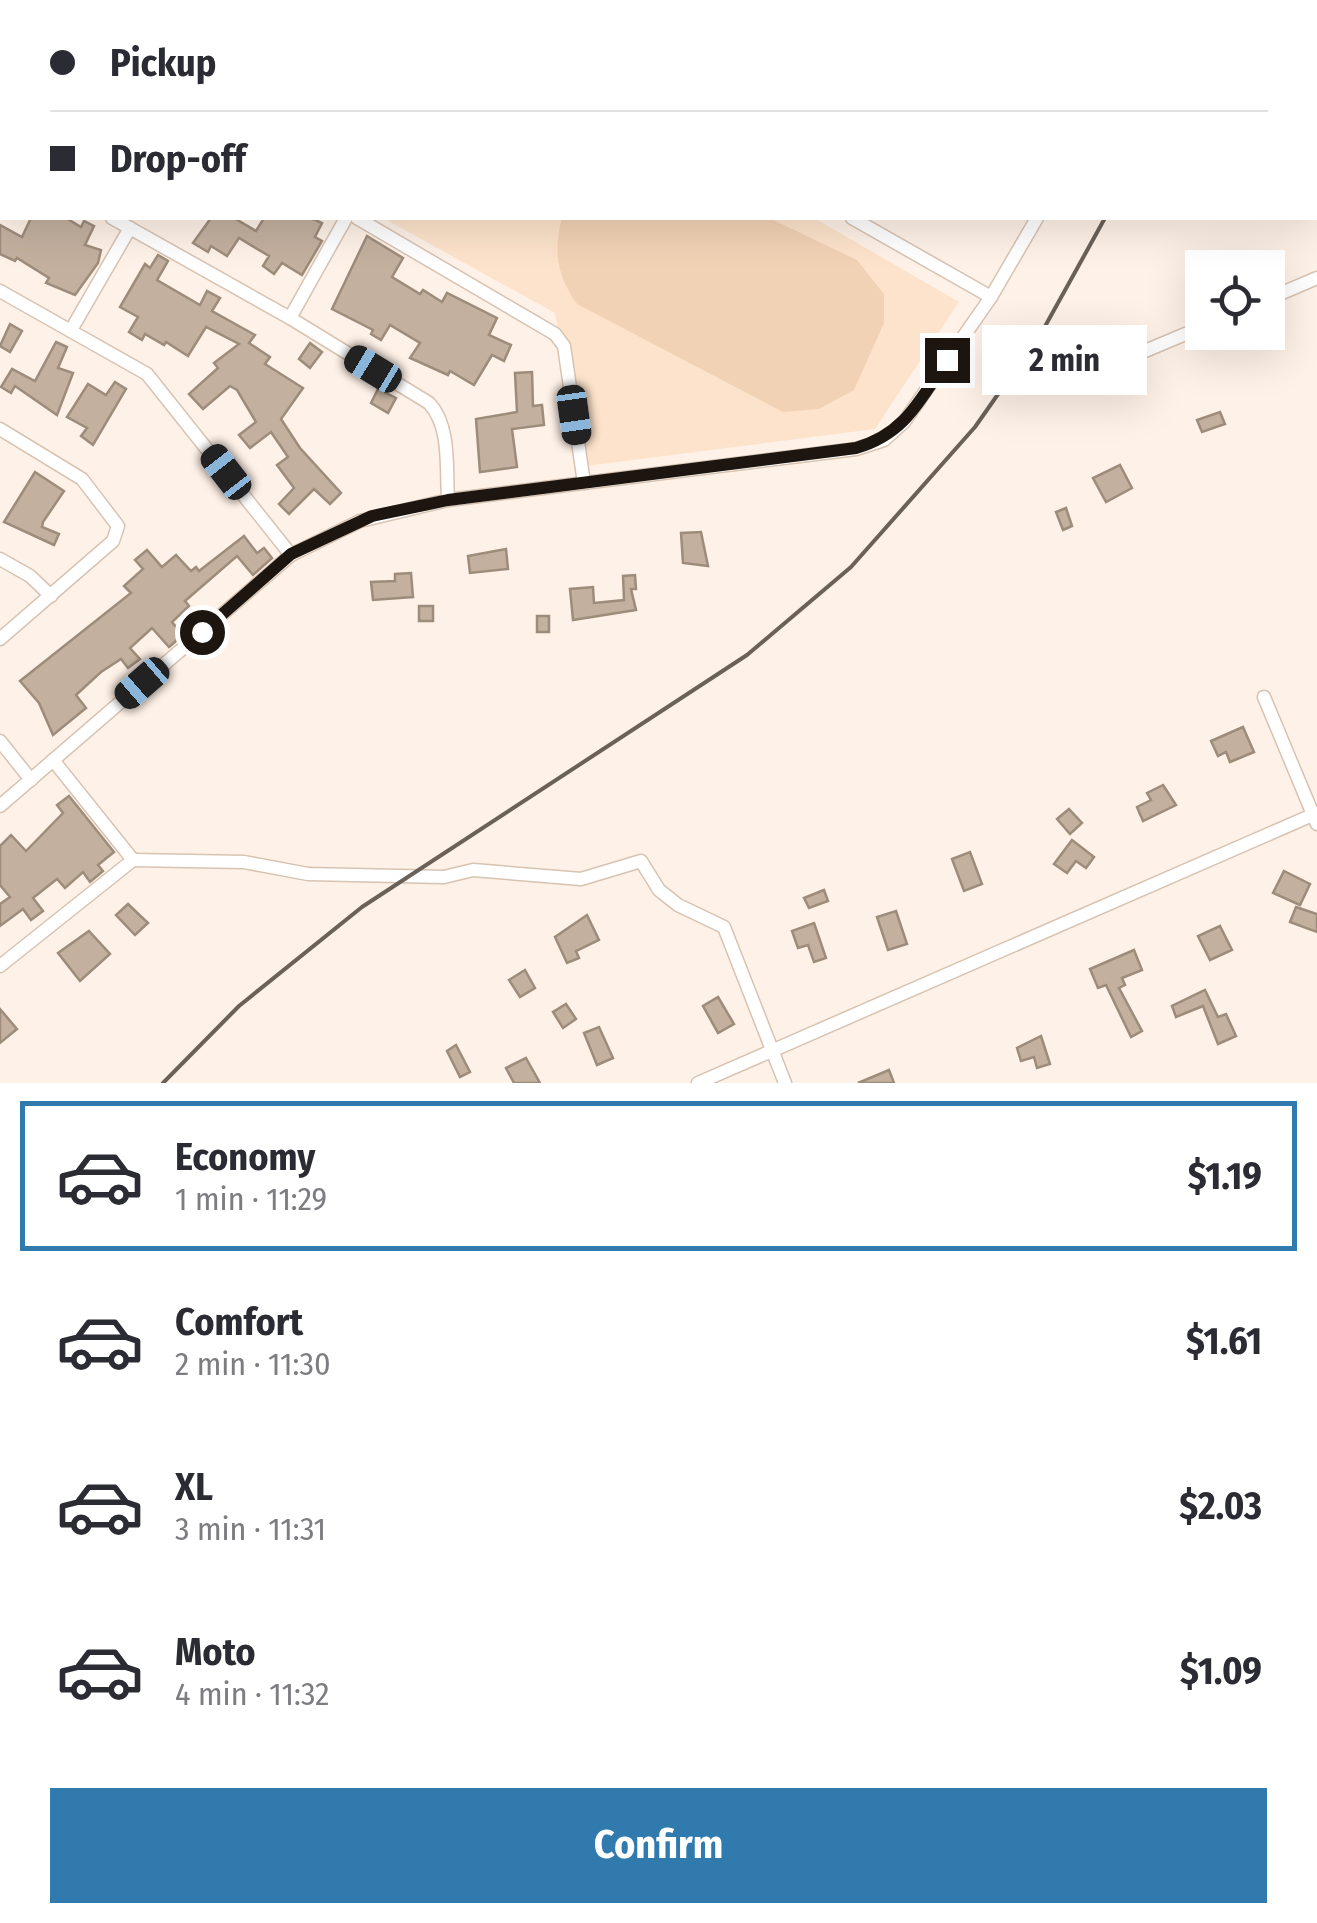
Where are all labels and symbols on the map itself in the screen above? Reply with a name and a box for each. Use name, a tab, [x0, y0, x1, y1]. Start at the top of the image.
callout: 2 min	[982, 325, 1147, 395]
route end	[925, 338, 970, 383]
car	[340, 341, 406, 397]
car	[555, 383, 593, 447]
car	[196, 439, 256, 505]
route start	[180, 610, 225, 655]
car	[110, 652, 174, 714]

